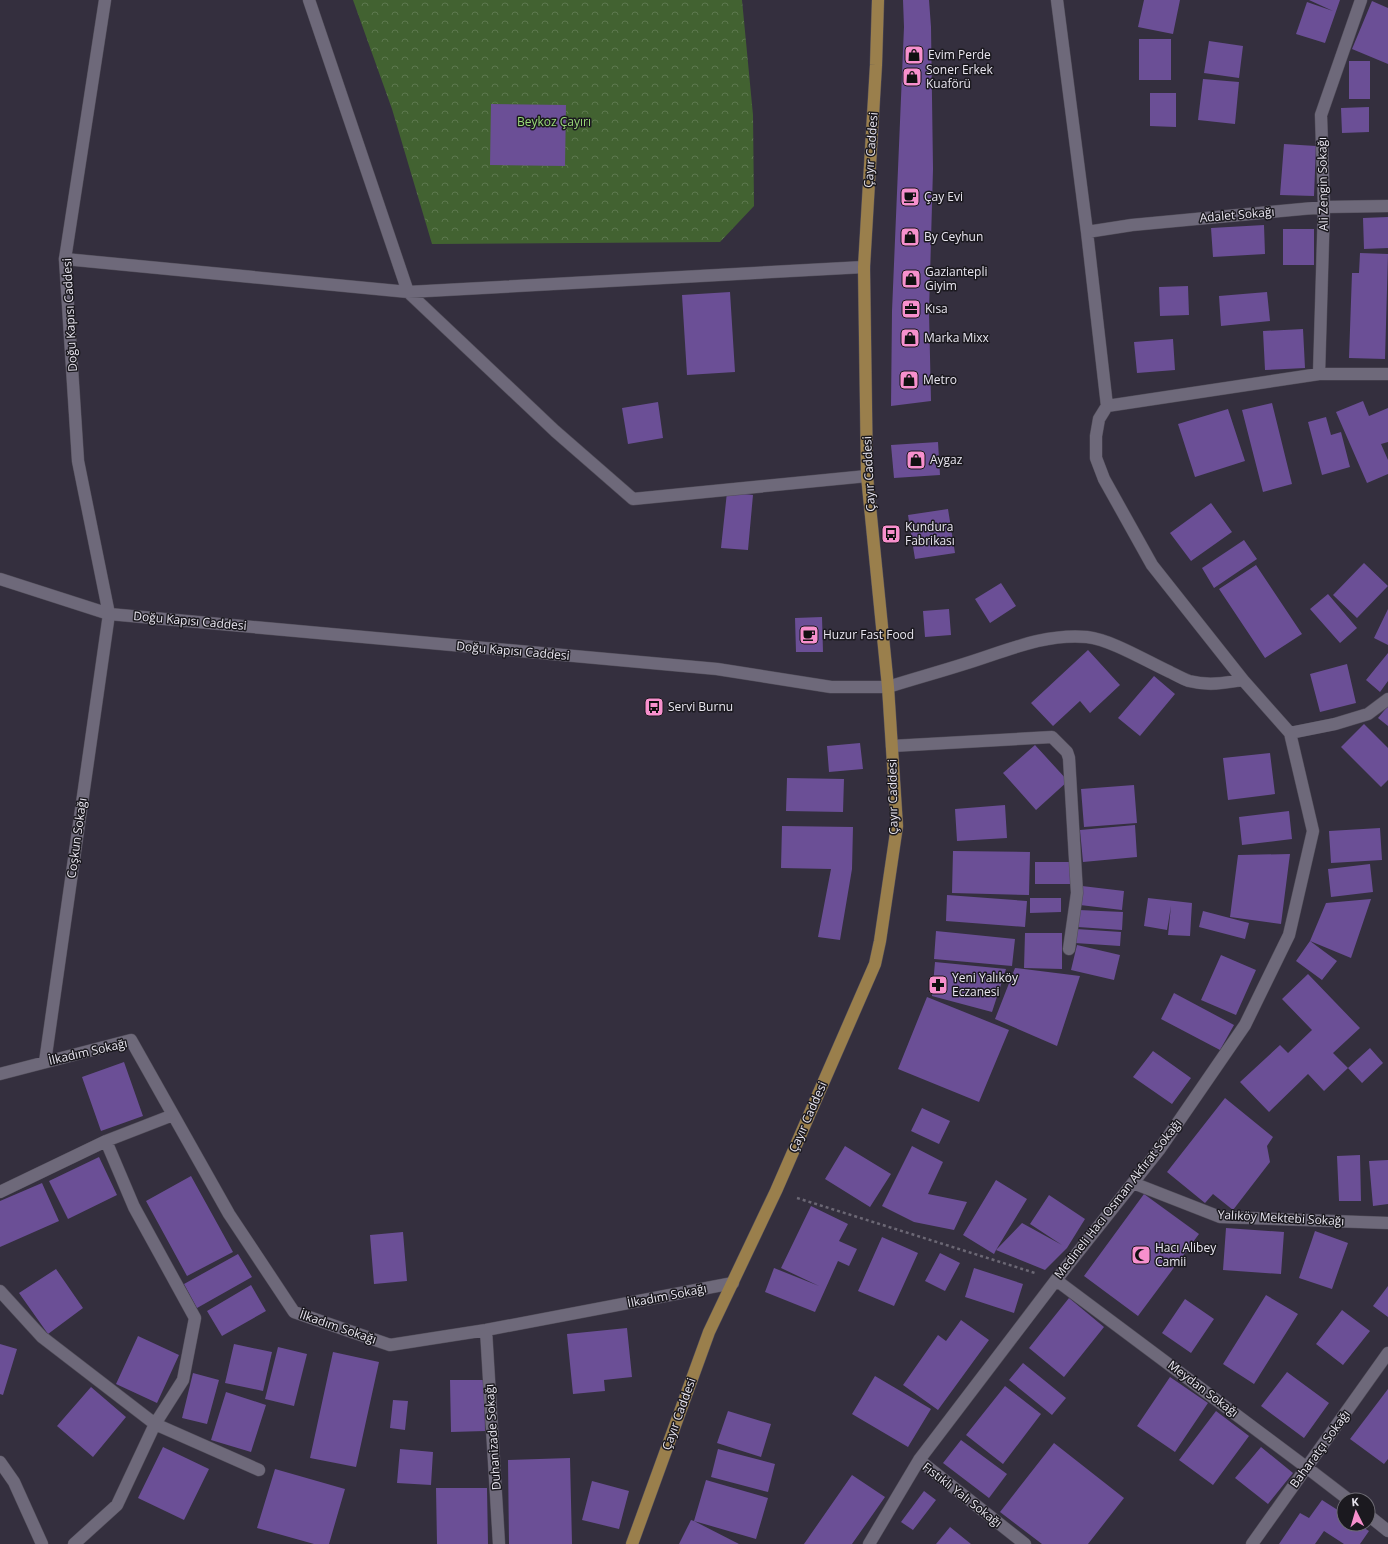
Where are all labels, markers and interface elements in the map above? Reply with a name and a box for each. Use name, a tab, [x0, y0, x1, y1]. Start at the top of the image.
shop icon: Evim Perde	[903, 44, 925, 66]
place label: Evim Perde	[928, 46, 991, 63]
place label: Soner Erkek Kuaförü	[926, 61, 994, 92]
shop icon: Soner Erkek Kuaförü	[901, 66, 923, 88]
street label: Çayır Caddesi	[859, 112, 882, 188]
park label: Beykoz Çayırı	[517, 113, 591, 130]
street label: Ali Zengin Sokağı	[1313, 137, 1332, 231]
cafe icon: Çay Evi	[899, 186, 921, 208]
place label: Çay Evi	[924, 188, 963, 205]
street label: Adalet Sokağı	[1199, 203, 1275, 226]
shop icon: By Ceyhun	[899, 226, 921, 248]
place label: By Ceyhun	[924, 228, 983, 245]
street label: Doğu Kapısı Caddesi	[58, 258, 81, 372]
place label: Gaziantepli Giyim	[925, 263, 988, 294]
shop icon: Gaziantepli Giyim	[900, 268, 922, 290]
office icon: Kısa	[900, 298, 922, 320]
place label: Kısa	[925, 300, 948, 317]
shop icon: Marka Mixx	[899, 327, 921, 349]
place label: Marka Mixx	[924, 329, 990, 346]
shop icon: Metro	[898, 369, 920, 391]
place label: Metro	[923, 371, 957, 388]
street label: Çayır Caddesi	[858, 436, 879, 512]
shop icon: Aygaz	[905, 449, 927, 471]
place label: Aygaz	[930, 451, 963, 468]
place label: Kundura Fabrikası	[905, 518, 955, 549]
bus stop icon: Kundura Fabrikası	[880, 523, 902, 545]
street label: Doğu Kapısı Caddesi	[133, 607, 247, 634]
cafe icon: Huzur Fast Food	[798, 624, 820, 646]
place label: Huzur Fast Food	[823, 626, 914, 643]
street label: Doğu Kapısı Caddesi	[456, 637, 570, 664]
bus stop icon: Servi Burnu	[643, 696, 665, 718]
place label: Servi Burnu	[668, 698, 733, 715]
street label: Çayır Caddesi	[883, 759, 902, 835]
street label: Coşkun Sokağı	[62, 797, 91, 879]
place label: Yeni Yalıköy Eczanesi	[952, 969, 1019, 1000]
pharmacy icon: Yeni Yalıköy Eczanesi	[927, 974, 949, 996]
street label: İlkadım Sokağı	[47, 1034, 129, 1069]
street label: Çayır Caddesi	[784, 1079, 831, 1155]
street label: Medineli Hacı Osman Akfırat Sokağı	[1050, 1115, 1185, 1282]
street label: Yalıköy Mektebi Sokağı	[1217, 1206, 1345, 1229]
place label: Hacı Alibey Camii	[1155, 1239, 1217, 1270]
mosque icon: Hacı Alibey Camii	[1130, 1244, 1152, 1266]
street label: İlkadım Sokağı	[626, 1280, 708, 1312]
street label: İlkadım Sokağı	[297, 1305, 379, 1348]
street label: Meydan Sokağı	[1164, 1356, 1242, 1421]
street label: Çayır Caddesi	[658, 1375, 699, 1452]
street label: Duhanizade Sokağı	[480, 1383, 505, 1491]
street label: Baharatçı Sokağı	[1286, 1406, 1354, 1491]
street label: Fıstıklı Yalı Sokağı	[919, 1458, 1006, 1531]
north arrow	[1336, 1492, 1376, 1532]
text: K	[1351, 1494, 1360, 1509]

